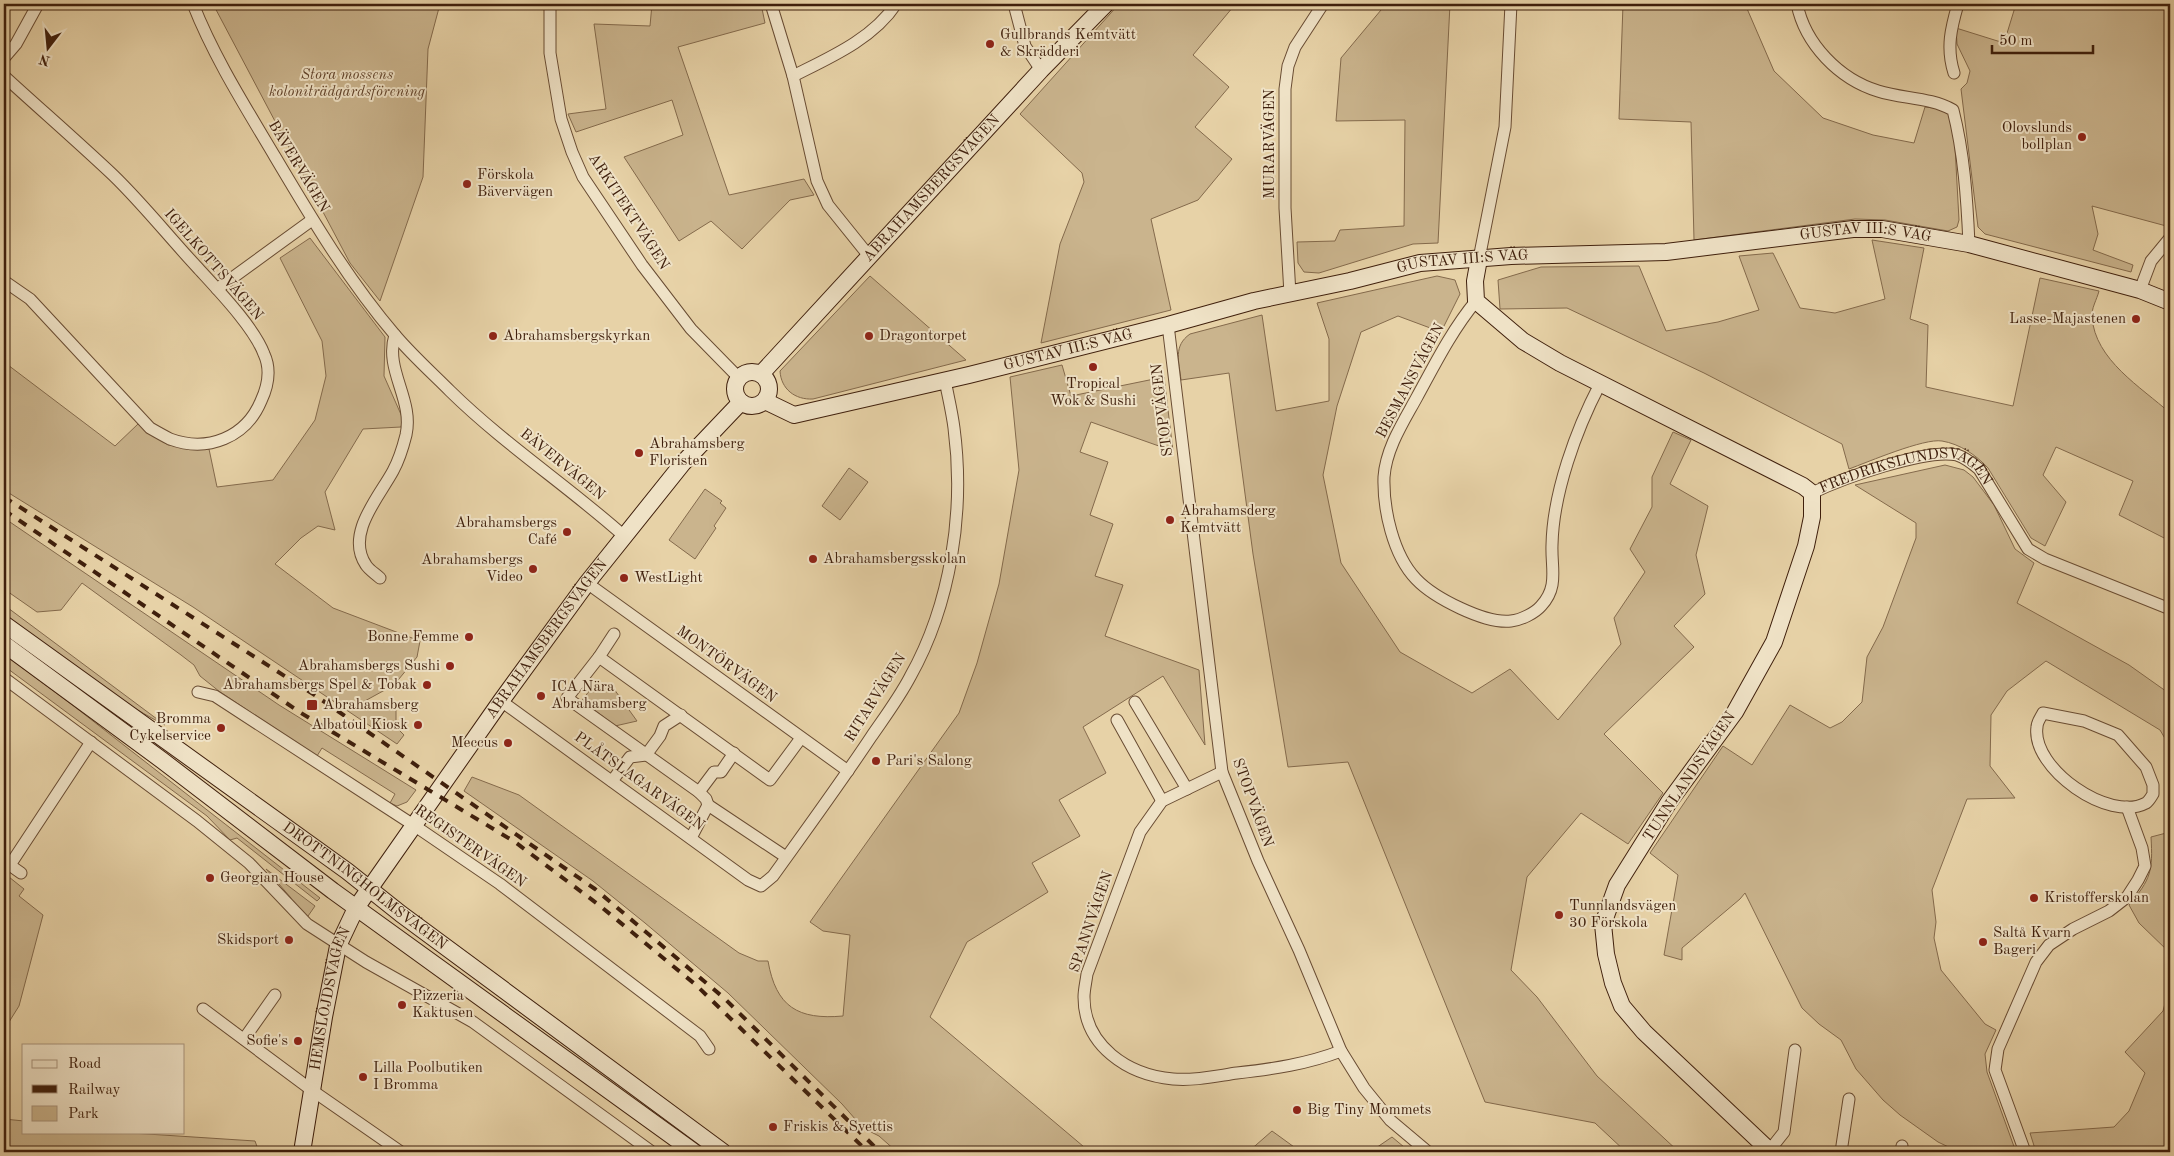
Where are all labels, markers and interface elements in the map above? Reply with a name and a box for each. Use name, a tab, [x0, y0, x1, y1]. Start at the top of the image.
north arrow	[22, 22, 72, 72]
scale bar	[1992, 22, 2093, 54]
place label: Gullbrands Kemtvätt & Skrädderi	[1000, 28, 1136, 60]
text: 50 m	[1999, 34, 2033, 49]
marker: Gullbrands Kemtvätt & Skrädderi	[984, 38, 996, 50]
text: N	[37, 51, 52, 68]
park label: Stora mossens koloniträdgårdsförening	[269, 68, 425, 100]
street label: MURARVÄGEN	[1260, 89, 1278, 199]
street label: ABRAHAMSBERGSVÄGEN	[861, 112, 1003, 265]
street label: BÄVERVÄGEN	[265, 117, 334, 216]
place label: Olovslunds bollplan	[2002, 121, 2072, 153]
marker: Olovslunds bollplan	[2076, 131, 2088, 143]
street label: ARKITEKTVÄGEN	[585, 149, 674, 273]
place label: Förskola Bävervägen	[477, 168, 553, 200]
marker: Förskola Bävervägen	[461, 178, 473, 190]
street label: IGELKOTTSVÄGEN	[161, 205, 268, 324]
street label: GUSTAV III:S VÄG	[1799, 222, 1933, 245]
street label: GUSTAV III:S VÄG	[1395, 245, 1529, 276]
place label: Lasse-Majastenen	[2009, 312, 2126, 327]
marker: Lasse-Majastenen	[2130, 313, 2142, 325]
street label: BESMANSVÄGEN	[1372, 319, 1448, 441]
street label: GUSTAV III:S VÄG	[1002, 326, 1135, 374]
place label: Abrahamsbergskyrkan	[503, 329, 650, 344]
place label: Dragontorpet	[879, 329, 967, 344]
marker: Abrahamsbergskyrkan	[487, 330, 499, 342]
marker: Dragontorpet	[863, 330, 875, 342]
marker: Tropical Wok & Sushi	[1087, 361, 1099, 373]
street label: STOPVÄGEN	[1147, 362, 1176, 458]
place label: Tropical Wok & Sushi	[1050, 377, 1136, 409]
street label: BÄVERVÄGEN	[517, 424, 609, 504]
place label: Abrahamsberg Floristen	[649, 437, 745, 469]
text: FREDRIKSLUNDSVÄGEN	[1817, 445, 1995, 496]
marker: Abrahamsberg Floristen	[633, 447, 645, 459]
street label: FREDRIKSLUNDSVÄGEN	[1810, 480, 1996, 502]
place label: Abrahamsderg Kemtvätt	[1180, 504, 1276, 536]
marker: Abrahamsderg Kemtvätt	[1164, 514, 1176, 526]
place label: Abrahamsbergs Café	[455, 516, 557, 548]
marker: Abrahamsbergs Café	[561, 526, 573, 538]
place label: Abrahamsbergsskolan	[823, 552, 966, 567]
place label: Abrahamsbergs Video	[421, 553, 523, 585]
marker: Abrahamsbergsskolan	[807, 553, 819, 565]
street label: ABRAHAMSBERGSVÄGEN	[483, 556, 611, 722]
marker: Abrahamsbergs Video	[527, 563, 539, 575]
place label: WestLight	[634, 571, 703, 586]
marker: WestLight	[618, 572, 630, 584]
street label: MONTÖRVÄGEN	[673, 621, 781, 706]
place label: Bonne Femme	[367, 630, 459, 645]
marker: Bonne Femme	[463, 631, 475, 643]
street label: RITARVÄGEN	[840, 649, 909, 745]
place label: Abrahamsbergs Sushi	[298, 659, 440, 674]
marker: Abrahamsbergs Sushi	[444, 660, 456, 672]
place label: Abrahamsbergs Spel & Tobak	[223, 678, 417, 693]
marker: Abrahamsbergs Spel & Tobak	[421, 679, 433, 691]
place label: ICA Nära Abrahamsberg	[551, 680, 647, 712]
marker: ICA Nära Abrahamsberg	[535, 690, 547, 702]
marker: Abrahamsberg	[305, 698, 319, 712]
place label: Abrahamsberg	[323, 698, 419, 713]
street label: TUNNLANDSVÄGEN	[1639, 708, 1739, 844]
place label: Bromma Cykelservice	[129, 712, 212, 744]
place label: Albatoul Kiosk	[311, 718, 408, 733]
marker: Albatoul Kiosk	[412, 719, 424, 731]
marker: Bromma Cykelservice	[215, 722, 227, 734]
street label: PLÅTSLAGARVÄGEN	[571, 727, 709, 834]
place label: Meccus	[451, 736, 498, 751]
marker: Meccus	[502, 737, 514, 749]
place label: Pari's Salong	[886, 754, 972, 769]
marker: Pari's Salong	[870, 755, 882, 767]
street label: STOPVÄGEN	[1229, 755, 1278, 850]
street label: REGISTERVÄGEN	[412, 801, 530, 891]
street label: DROTTNINGHOLMSVÄGEN	[280, 820, 450, 953]
street label: SPANNVÄGEN	[1065, 868, 1116, 974]
place label: Georgian House	[220, 871, 324, 886]
marker: Georgian House	[204, 872, 216, 884]
place label: Kristofferskolan	[2044, 891, 2149, 906]
marker: Kristofferskolan	[2028, 892, 2040, 904]
place label: Tunnlandsvägen 30 Förskola	[1569, 899, 1676, 931]
marker: Tunnlandsvägen 30 Förskola	[1553, 909, 1565, 921]
street label: HEMSLÖJDSVÄGEN	[308, 924, 354, 1072]
place label: Saltå Kvarn Bageri	[1993, 926, 2071, 958]
place label: Skidsport	[217, 933, 279, 948]
marker: Skidsport	[283, 934, 295, 946]
marker: Saltå Kvarn Bageri	[1977, 936, 1989, 948]
place label: Pizzeria Kaktusen	[412, 989, 473, 1021]
marker: Pizzeria Kaktusen	[396, 999, 408, 1011]
place label: Sofie's	[246, 1034, 288, 1049]
marker: Sofie's	[292, 1035, 304, 1047]
legend	[22, 1044, 185, 1134]
text: Road	[68, 1057, 102, 1072]
place label: Lilla Poolbutiken I Bromma	[373, 1061, 483, 1093]
marker: Lilla Poolbutiken I Bromma	[357, 1071, 369, 1083]
text: Railway	[68, 1083, 121, 1098]
place label: Big Tiny Mommets	[1307, 1103, 1431, 1118]
marker: Big Tiny Mommets	[1291, 1104, 1303, 1116]
text: Park	[68, 1107, 99, 1122]
place label: Friskis & Svettis	[783, 1120, 893, 1135]
marker: Friskis & Svettis	[767, 1121, 779, 1133]

